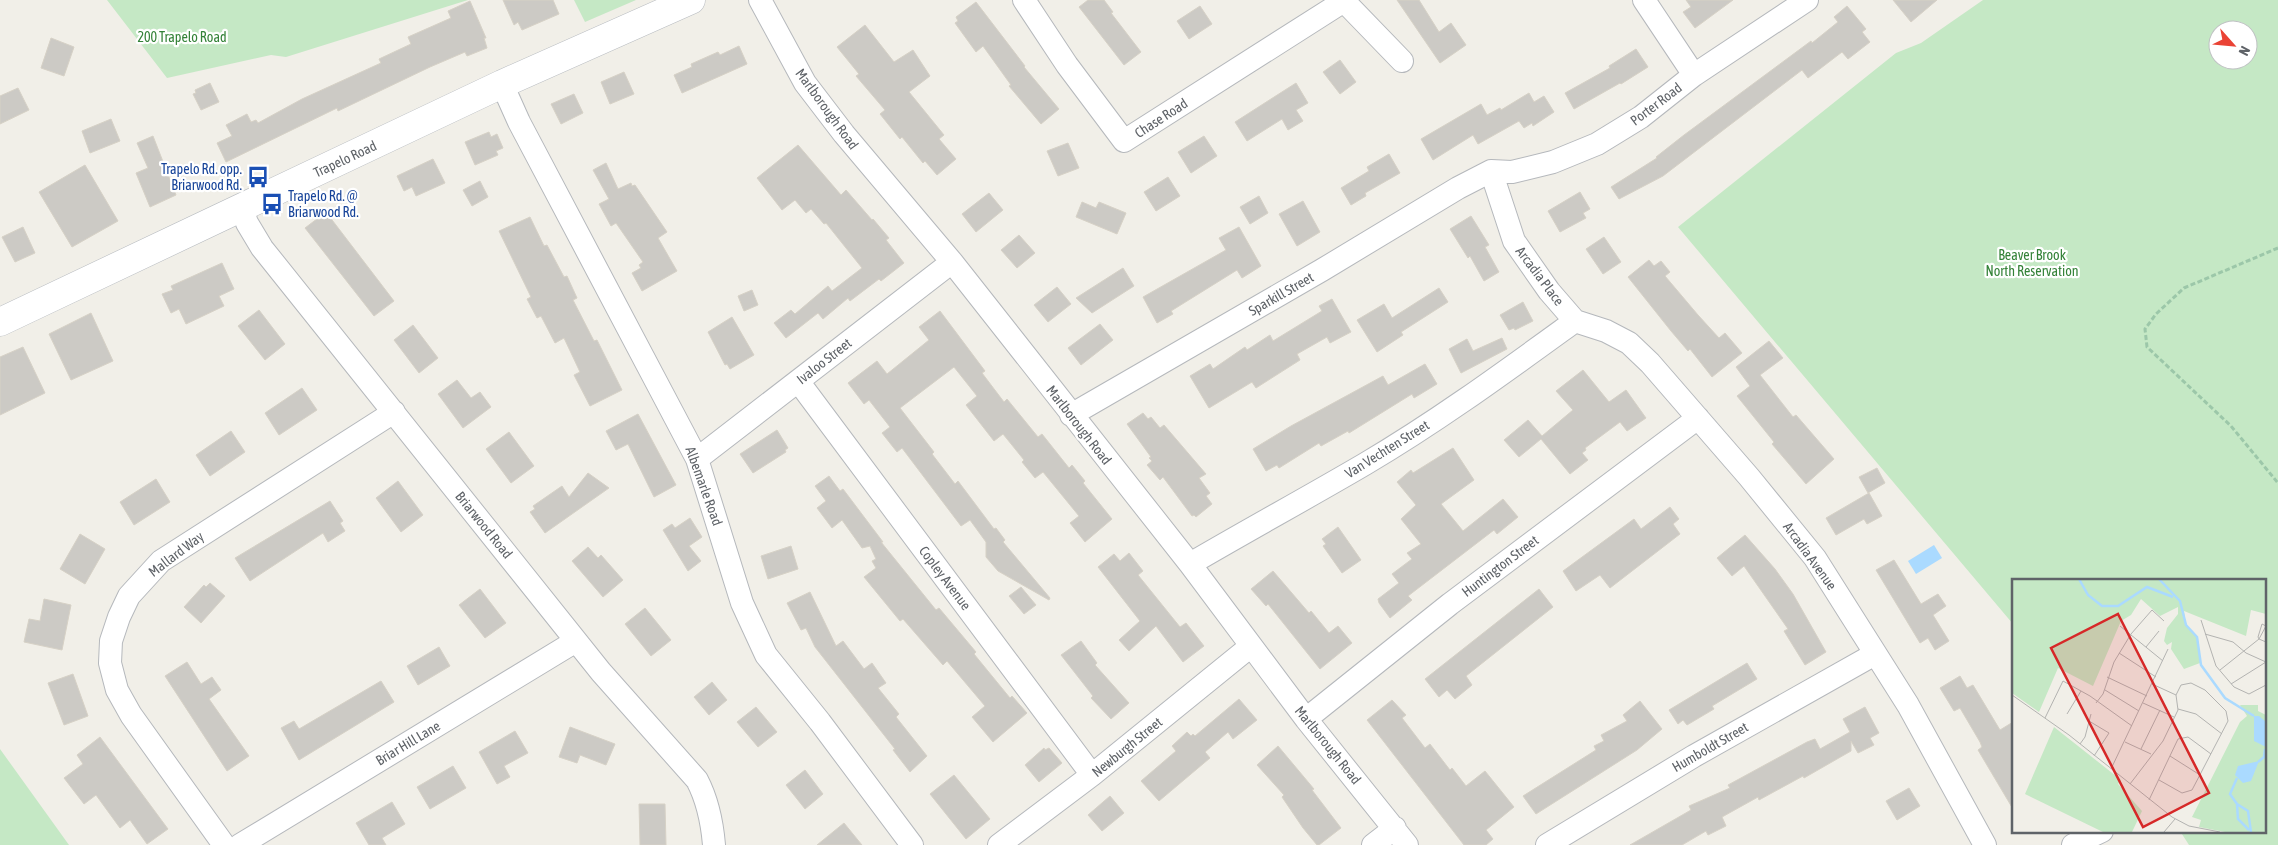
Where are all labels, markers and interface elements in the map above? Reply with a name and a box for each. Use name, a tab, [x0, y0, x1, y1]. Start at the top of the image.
north arrow	[2208, 20, 2258, 70]
park label: 200 Trapelo Road	[137, 29, 227, 45]
text: N	[2236, 44, 2254, 58]
street label: Marlborough Road	[792, 66, 862, 152]
street label: Porter Road	[1627, 79, 1685, 129]
street label: Chase Road	[1132, 95, 1190, 141]
street label: Trapelo Road	[311, 137, 379, 181]
place label: Trapelo Rd. opp. Briarwood Rd.	[161, 161, 242, 193]
bus stop icon: Trapelo Rd. opp. Briarwood Rd.	[245, 164, 271, 190]
place label: Trapelo Rd. @ Briarwood Rd.	[288, 188, 359, 220]
bus stop icon: Trapelo Rd. @ Briarwood Rd.	[259, 191, 285, 217]
street label: Arcadia Place	[1513, 243, 1567, 309]
park label: Beaver Brook North Reservation	[1985, 247, 2079, 279]
street label: Sparkill Street	[1246, 269, 1316, 319]
street label: Ivaloo Street	[793, 335, 855, 387]
street label: Marlborough Road	[1043, 382, 1115, 468]
street label: Van Vechten Street	[1342, 417, 1432, 481]
street label: Albemarle Road	[682, 444, 726, 528]
street label: Briarwood Road	[452, 488, 516, 562]
street label: Arcadia Avenue	[1780, 519, 1840, 593]
street label: Mallard Way	[145, 528, 207, 580]
street label: Huntington Street	[1459, 532, 1541, 600]
street label: Copley Avenue	[916, 543, 974, 613]
inset map	[2012, 579, 2266, 832]
street label: Marlborough Road	[1292, 703, 1364, 787]
street label: Newburgh Street	[1089, 714, 1165, 780]
street label: Briar Hill Lane	[373, 718, 443, 768]
street label: Humboldt Street	[1669, 719, 1751, 775]

